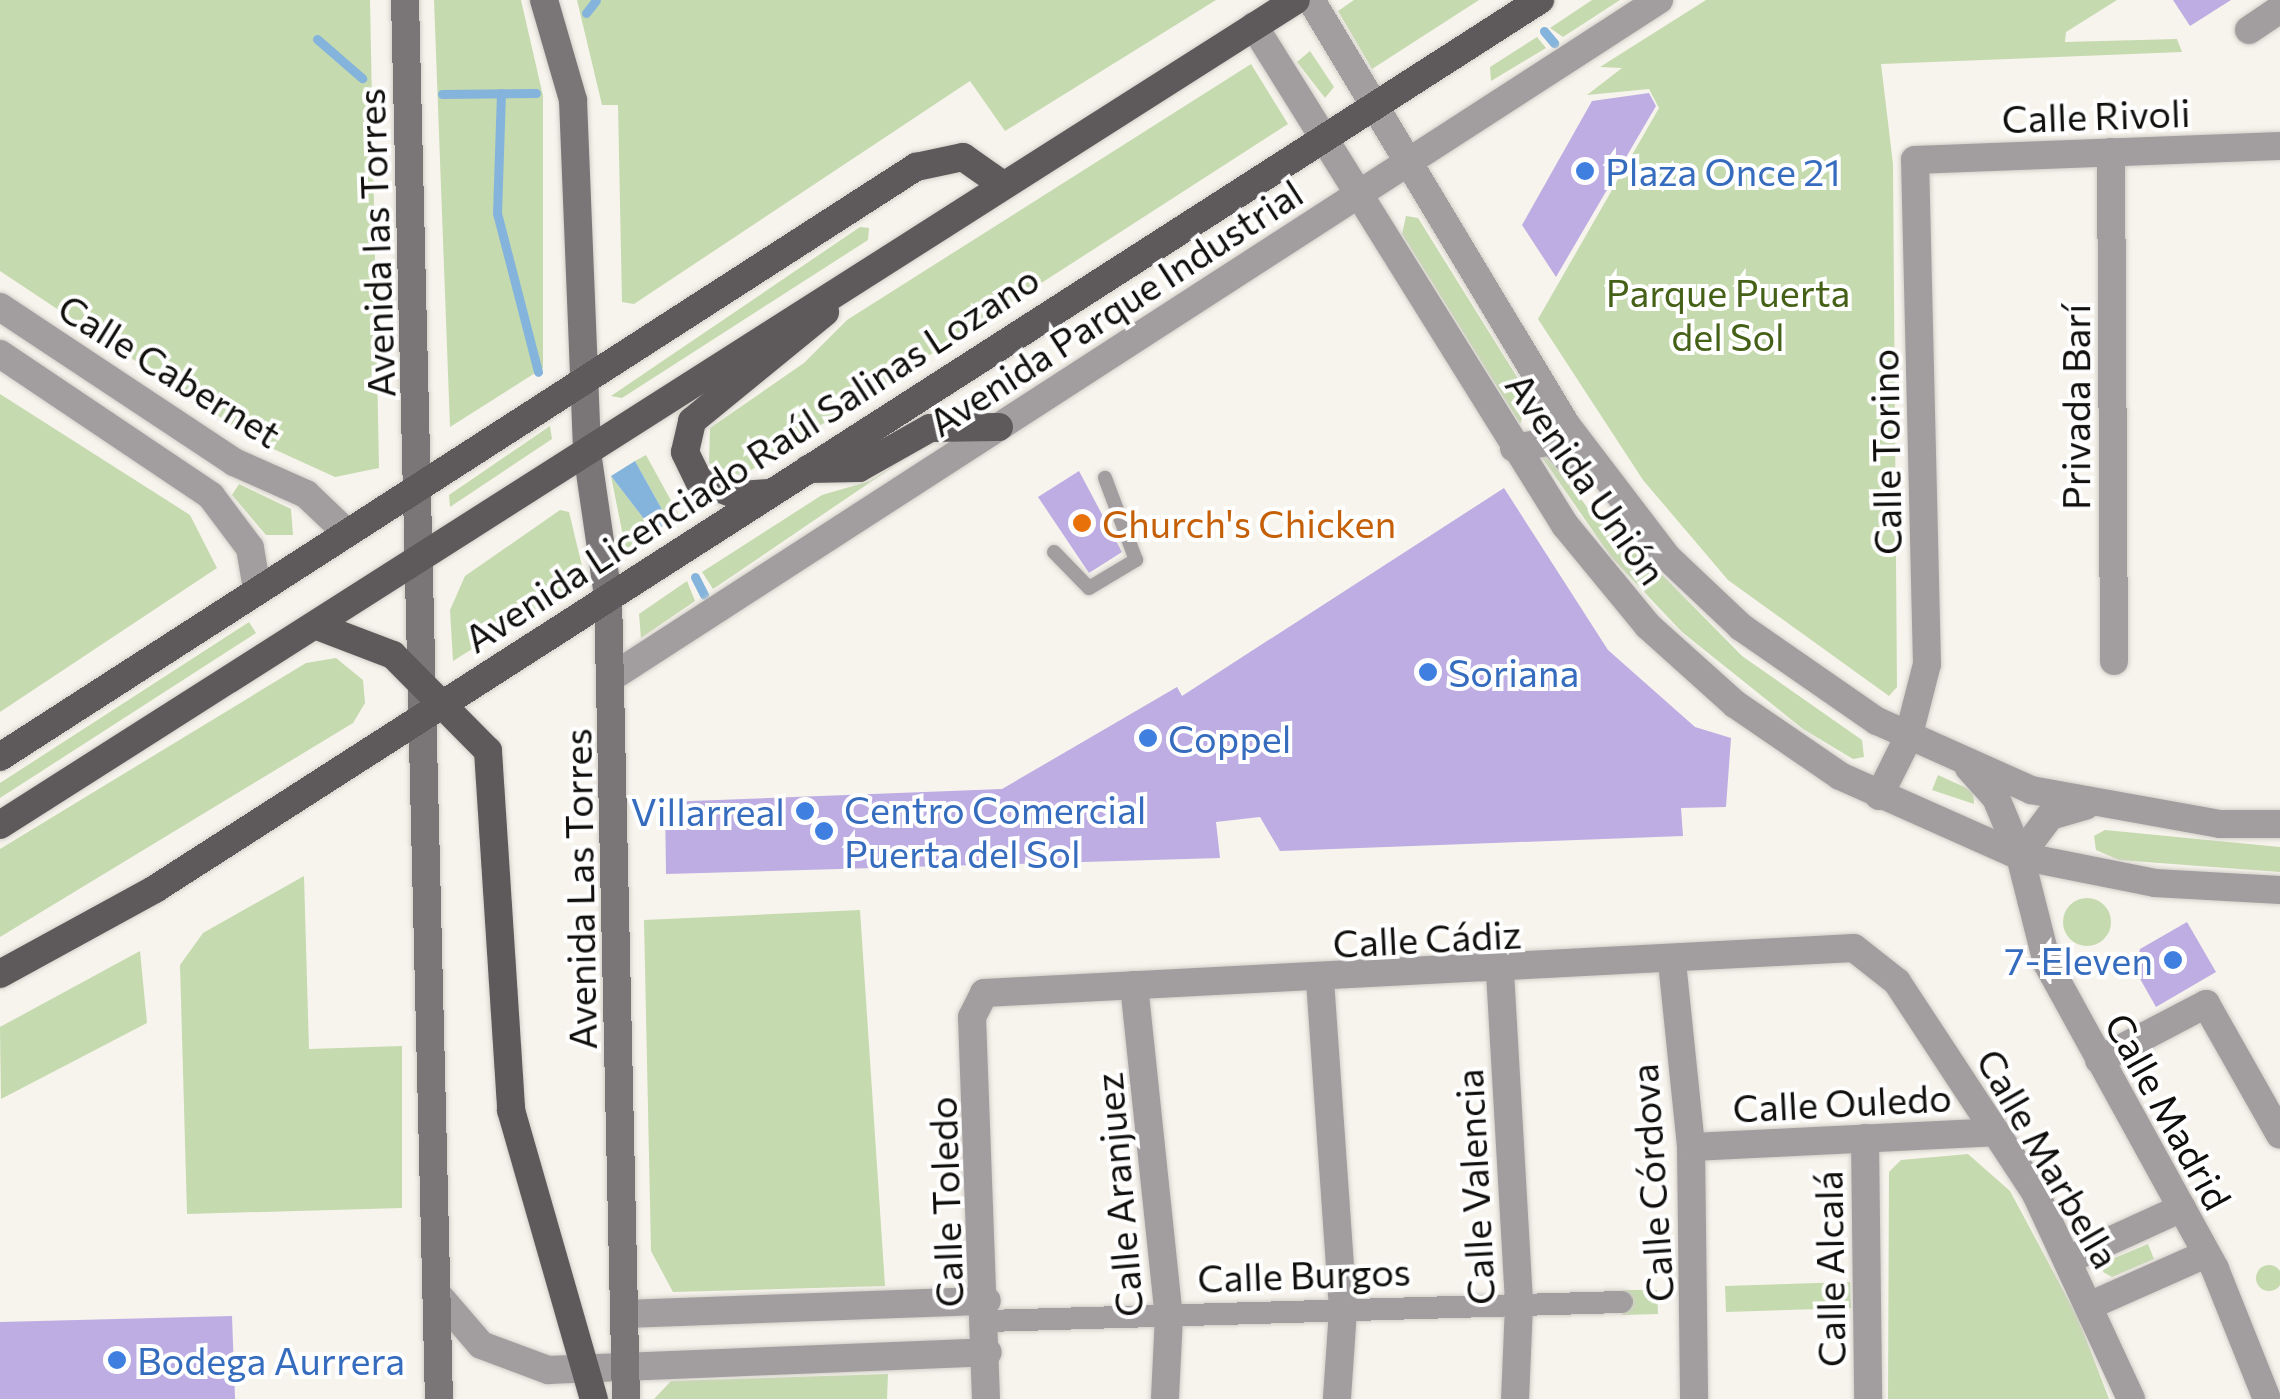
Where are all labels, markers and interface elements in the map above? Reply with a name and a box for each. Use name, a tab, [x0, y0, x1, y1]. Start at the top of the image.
street label: Avenida las Torres	[347, 88, 403, 398]
street label: Calle Rivoli	[2001, 89, 2191, 141]
place label: Plaza Once 21	[1605, 148, 1841, 194]
marker: Plaza Once 21	[1574, 160, 1596, 182]
street label: Avenida Parque Industrial	[920, 169, 1310, 445]
street label: Avenida Licenciado Raúl Salinas Lozano	[455, 255, 1047, 661]
park label: Parque Puerta del Sol	[1606, 269, 1850, 358]
street label: Calle Cabernet	[51, 284, 289, 456]
street label: Privada Barí	[2052, 304, 2098, 510]
street label: Calle Torino	[1860, 349, 1910, 555]
street label: Avenida Unión	[1497, 363, 1677, 593]
place label: Church's Chicken	[1102, 500, 1396, 546]
marker: Church's Chicken	[1071, 512, 1093, 534]
place label: Soriana	[1448, 649, 1579, 695]
marker: Soriana	[1417, 661, 1439, 683]
place label: Coppel	[1168, 715, 1291, 761]
marker: Coppel	[1137, 727, 1159, 749]
street label: Avenida Las Torres	[553, 728, 605, 1050]
place label: Centro Comercial Puerta del Sol	[844, 786, 1146, 876]
place label: Villarreal	[631, 788, 785, 834]
marker: Villarreal	[794, 800, 816, 822]
marker: Centro Comercial Puerta del Sol	[813, 820, 835, 842]
street label: Calle Cádiz	[1332, 910, 1522, 966]
place label: 7-Eleven	[2004, 937, 2153, 983]
marker: 7-Eleven	[2162, 949, 2184, 971]
street label: Calle Madrid	[2096, 1005, 2242, 1217]
street label: Calle Marbella	[1968, 1040, 2130, 1276]
street label: Calle Córdova	[1620, 1062, 1682, 1304]
street label: Calle Valencia	[1445, 1068, 1503, 1306]
street label: Calle Aranjuez	[1085, 1071, 1151, 1319]
street label: Calle Ouledo	[1731, 1073, 1953, 1131]
street label: Calle Toledo	[919, 1096, 971, 1308]
street label: Calle Alcalá	[1804, 1170, 1854, 1368]
street label: Calle Burgos	[1197, 1247, 1411, 1301]
place label: Bodega Aurrera	[137, 1337, 405, 1383]
marker: Bodega Aurrera	[106, 1349, 128, 1371]

